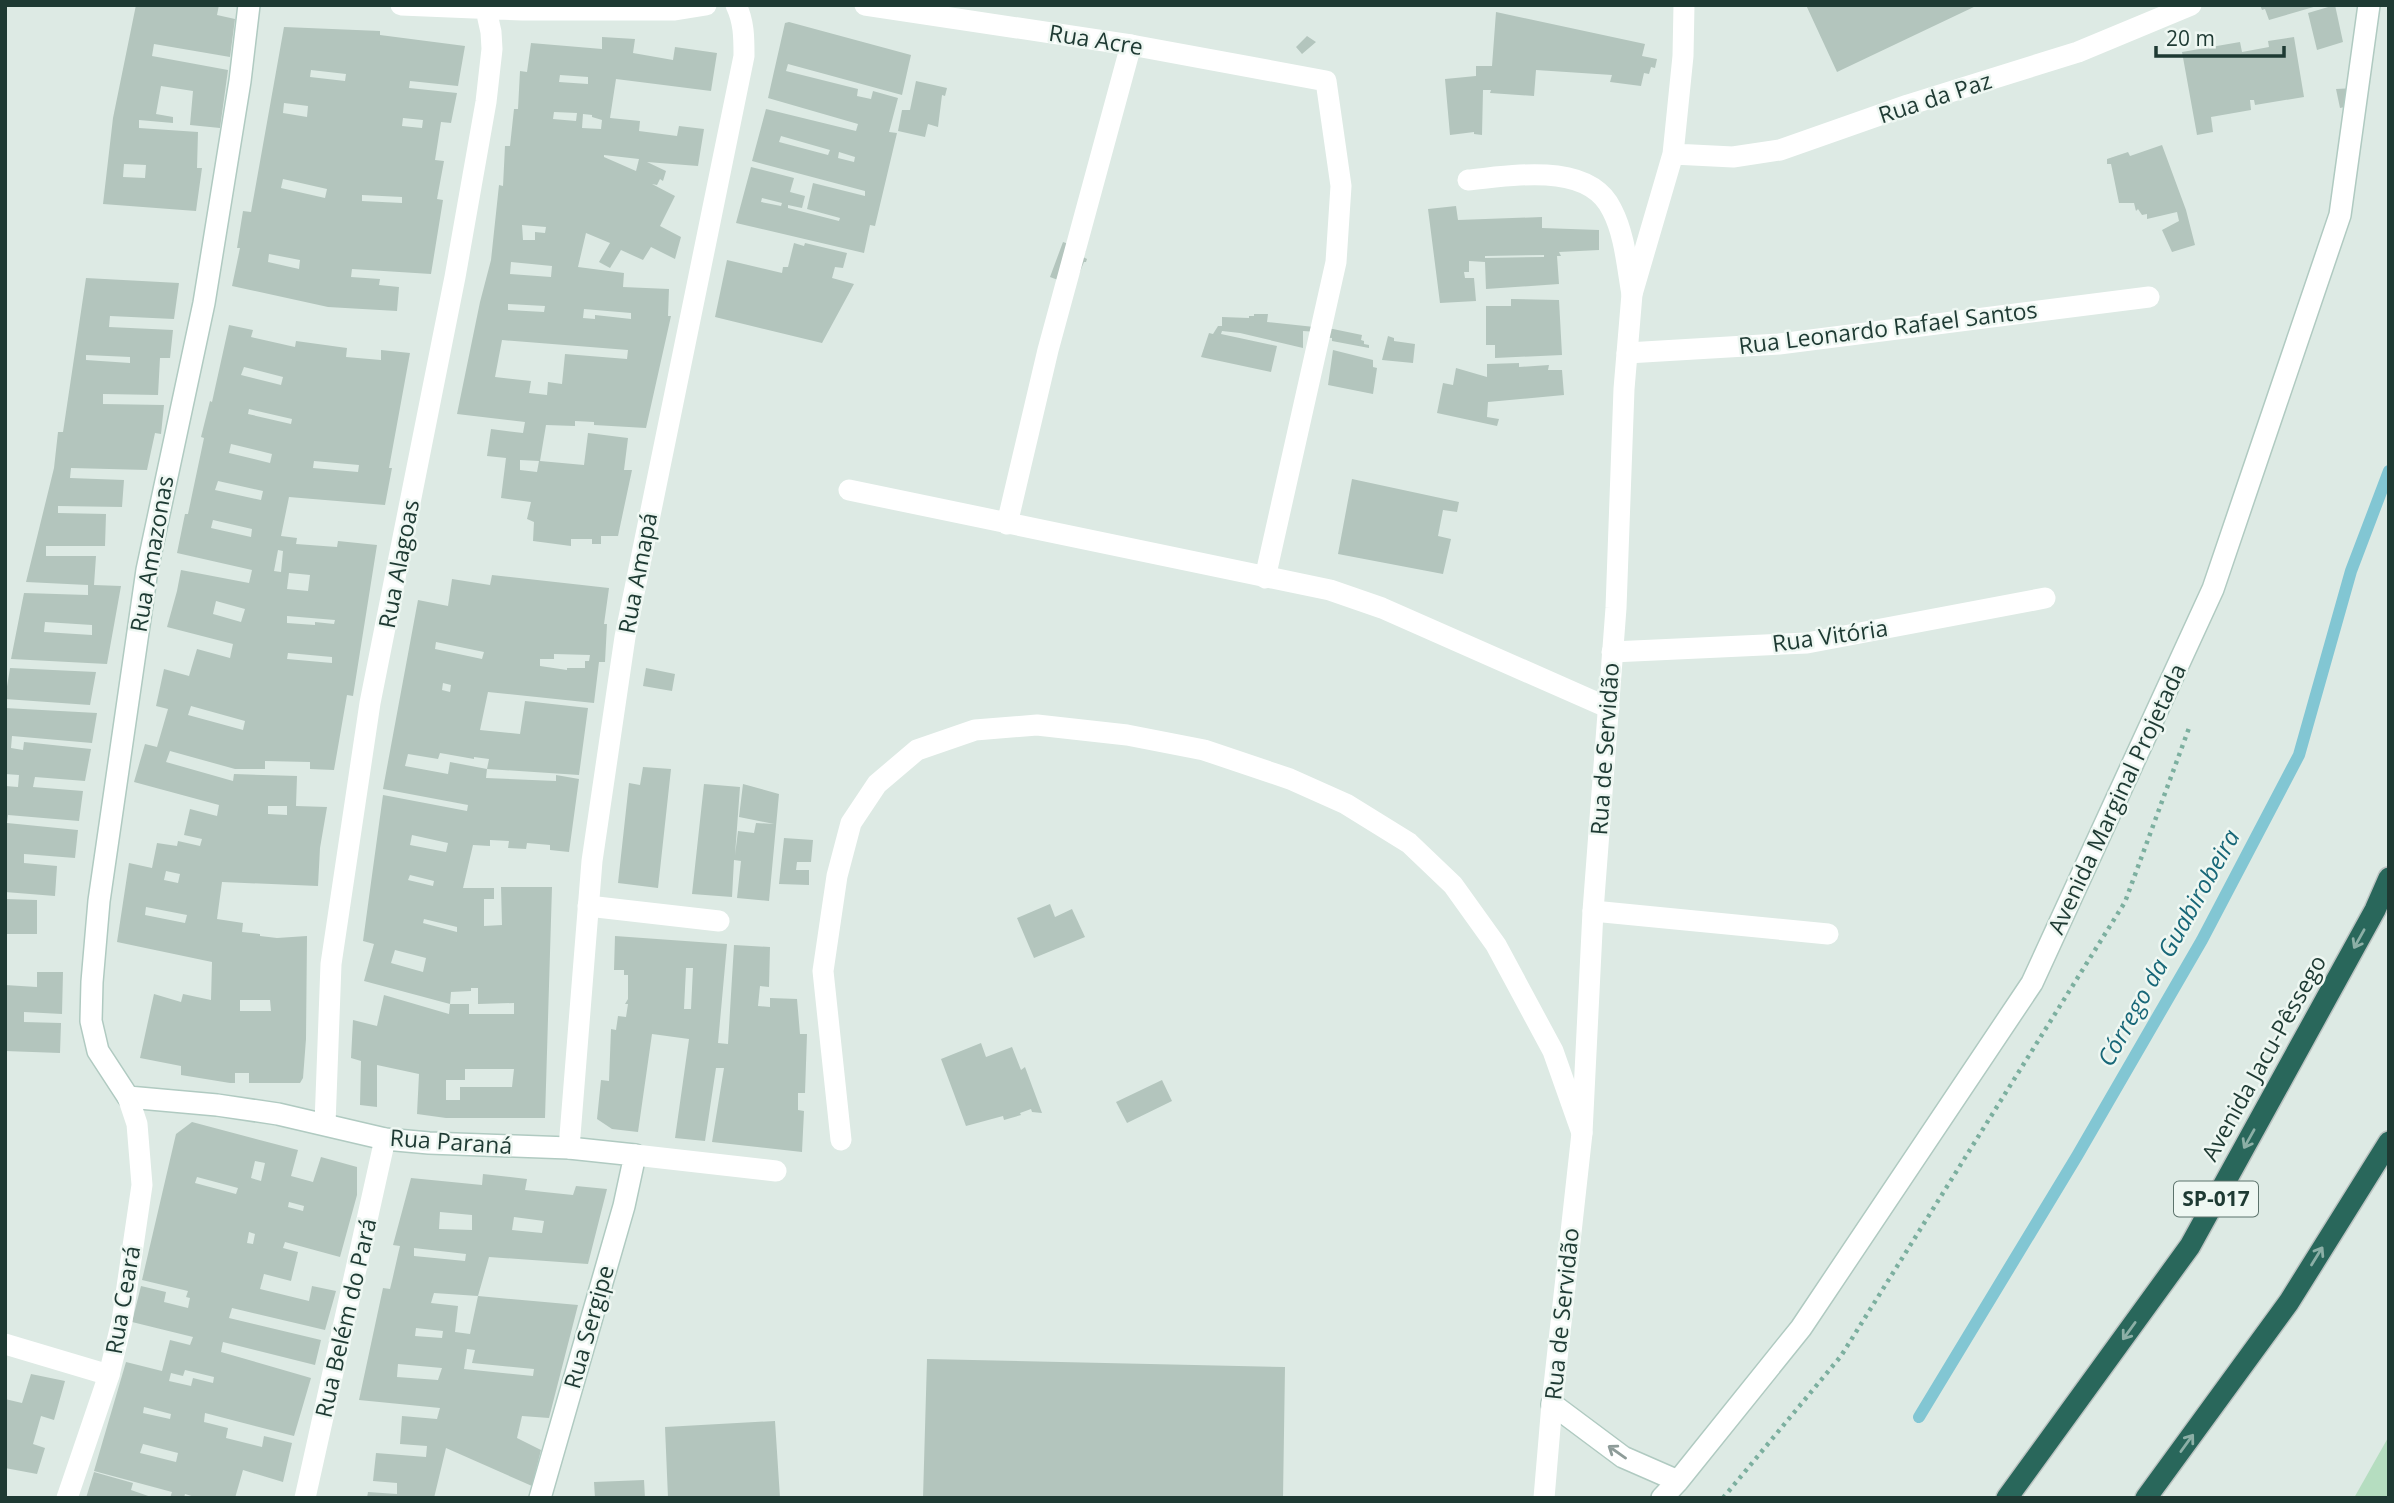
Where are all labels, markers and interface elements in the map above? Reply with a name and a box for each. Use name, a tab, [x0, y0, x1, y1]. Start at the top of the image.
scale bar	[2156, 14, 2284, 58]
street label: Rua Acre	[1047, 16, 1146, 62]
text: 20 m	[2166, 24, 2215, 52]
street label: Rua da Paz	[1874, 64, 1995, 130]
street label: Rua Leonardo Rafael Santos	[1737, 293, 2039, 361]
street label: Rua Amazonas	[122, 473, 181, 634]
street label: Rua Alagoas	[370, 497, 426, 631]
street label: Rua Amapá	[610, 510, 664, 636]
street label: Rua Vitória	[1770, 611, 1890, 659]
street label: Avenida Marginal Projetada	[2039, 658, 2193, 939]
street label: Rua de Servidão	[1582, 662, 1626, 836]
water label: Córrego da Guabirobeira	[2089, 823, 2247, 1072]
one-way arrow	[2352, 929, 2366, 949]
street label: Avenida Jacu-Pêssego	[2193, 949, 2333, 1166]
street label: Rua Paraná	[389, 1121, 513, 1161]
one-way arrow	[2242, 1128, 2256, 1148]
road number: SP-017	[2174, 1182, 2258, 1216]
street label: Rua Belém do Pará	[307, 1215, 384, 1421]
street label: Rua de Servidão	[1536, 1226, 1586, 1402]
street label: Rua Ceará	[97, 1243, 147, 1356]
one-way arrow	[2311, 1247, 2325, 1267]
street label: Rua Sergipe	[555, 1261, 621, 1392]
one-way arrow	[2121, 1321, 2136, 1340]
one-way arrow	[2180, 1434, 2194, 1453]
one-way arrow	[1608, 1445, 1627, 1459]

